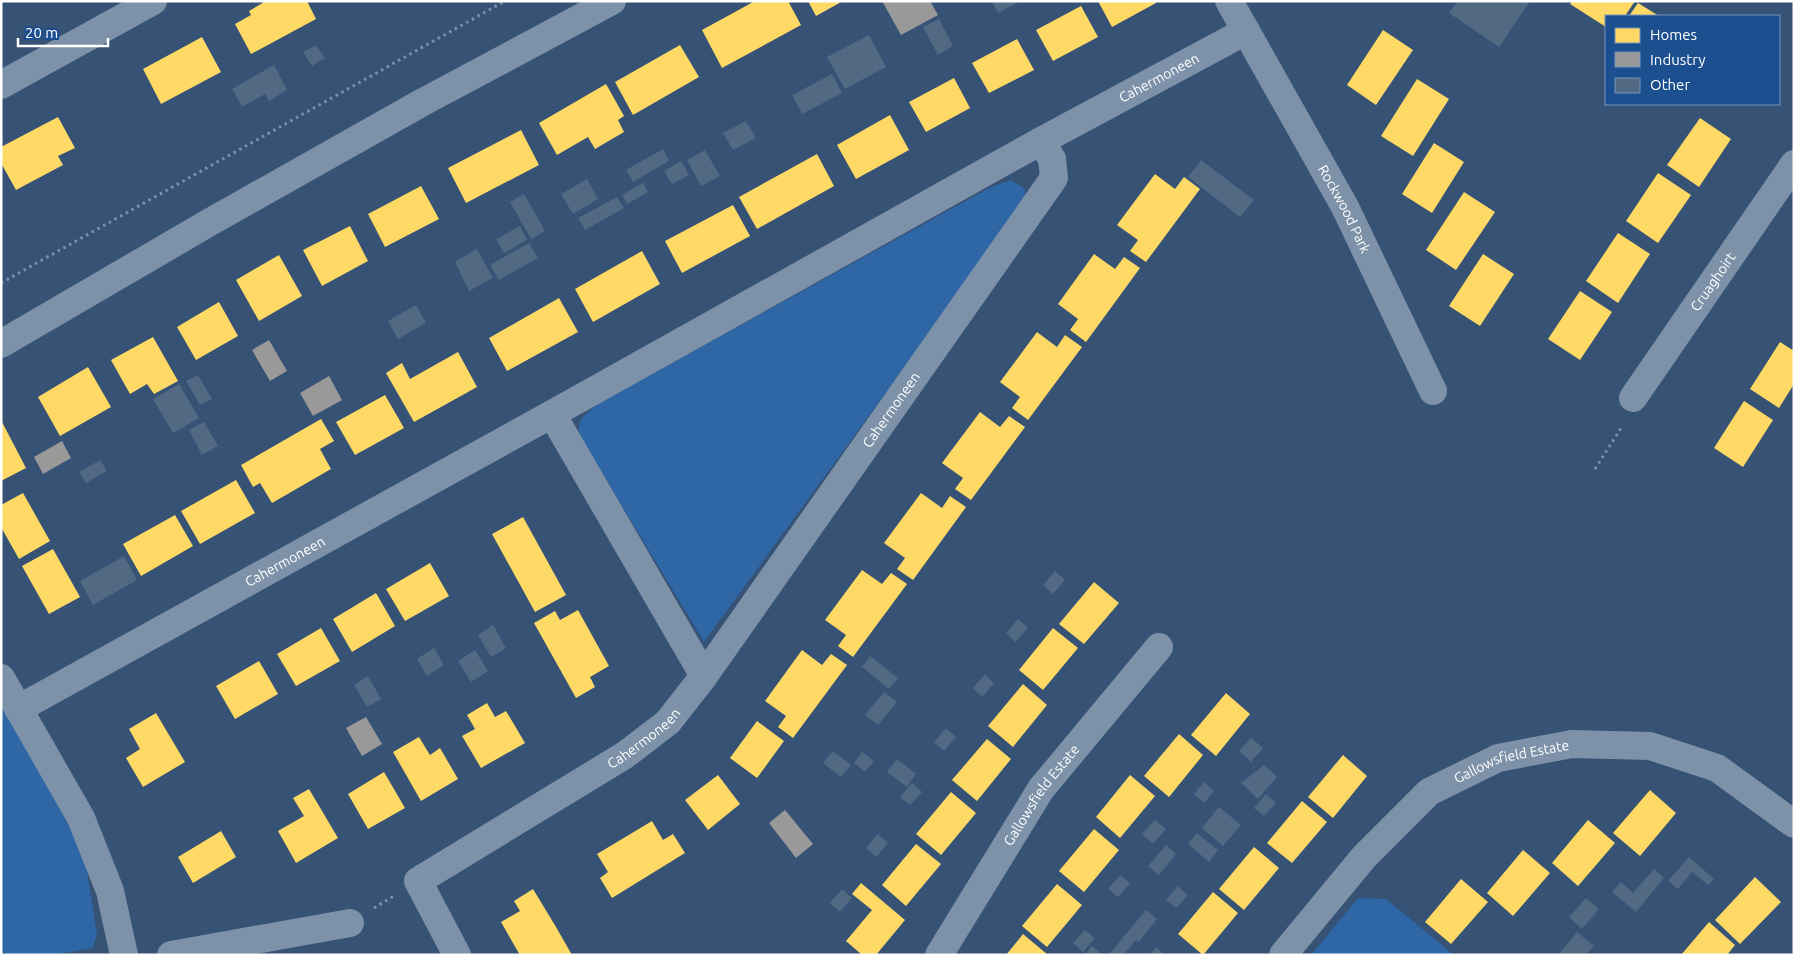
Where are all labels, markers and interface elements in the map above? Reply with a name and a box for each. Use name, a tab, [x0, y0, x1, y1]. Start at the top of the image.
scale bar	[18, 15, 108, 47]
legend	[1605, 15, 1780, 105]
text: 20 m	[25, 24, 58, 41]
text: Homes	[1650, 26, 1697, 43]
street label: Cahermoneen	[1116, 50, 1202, 106]
text: Industry	[1650, 51, 1705, 68]
text: Other	[1650, 76, 1690, 93]
street label: Rockwood Park	[1315, 162, 1374, 256]
street label: Cruaghoirt	[1687, 249, 1739, 314]
street label: Cahermoneen	[859, 369, 923, 451]
street label: Cahermoneen	[242, 533, 328, 590]
street label: Cahermoneen	[604, 705, 684, 772]
street label: Gallowsfield Estate	[1451, 737, 1570, 786]
street label: Gallowsfield Estate	[1000, 741, 1083, 849]

